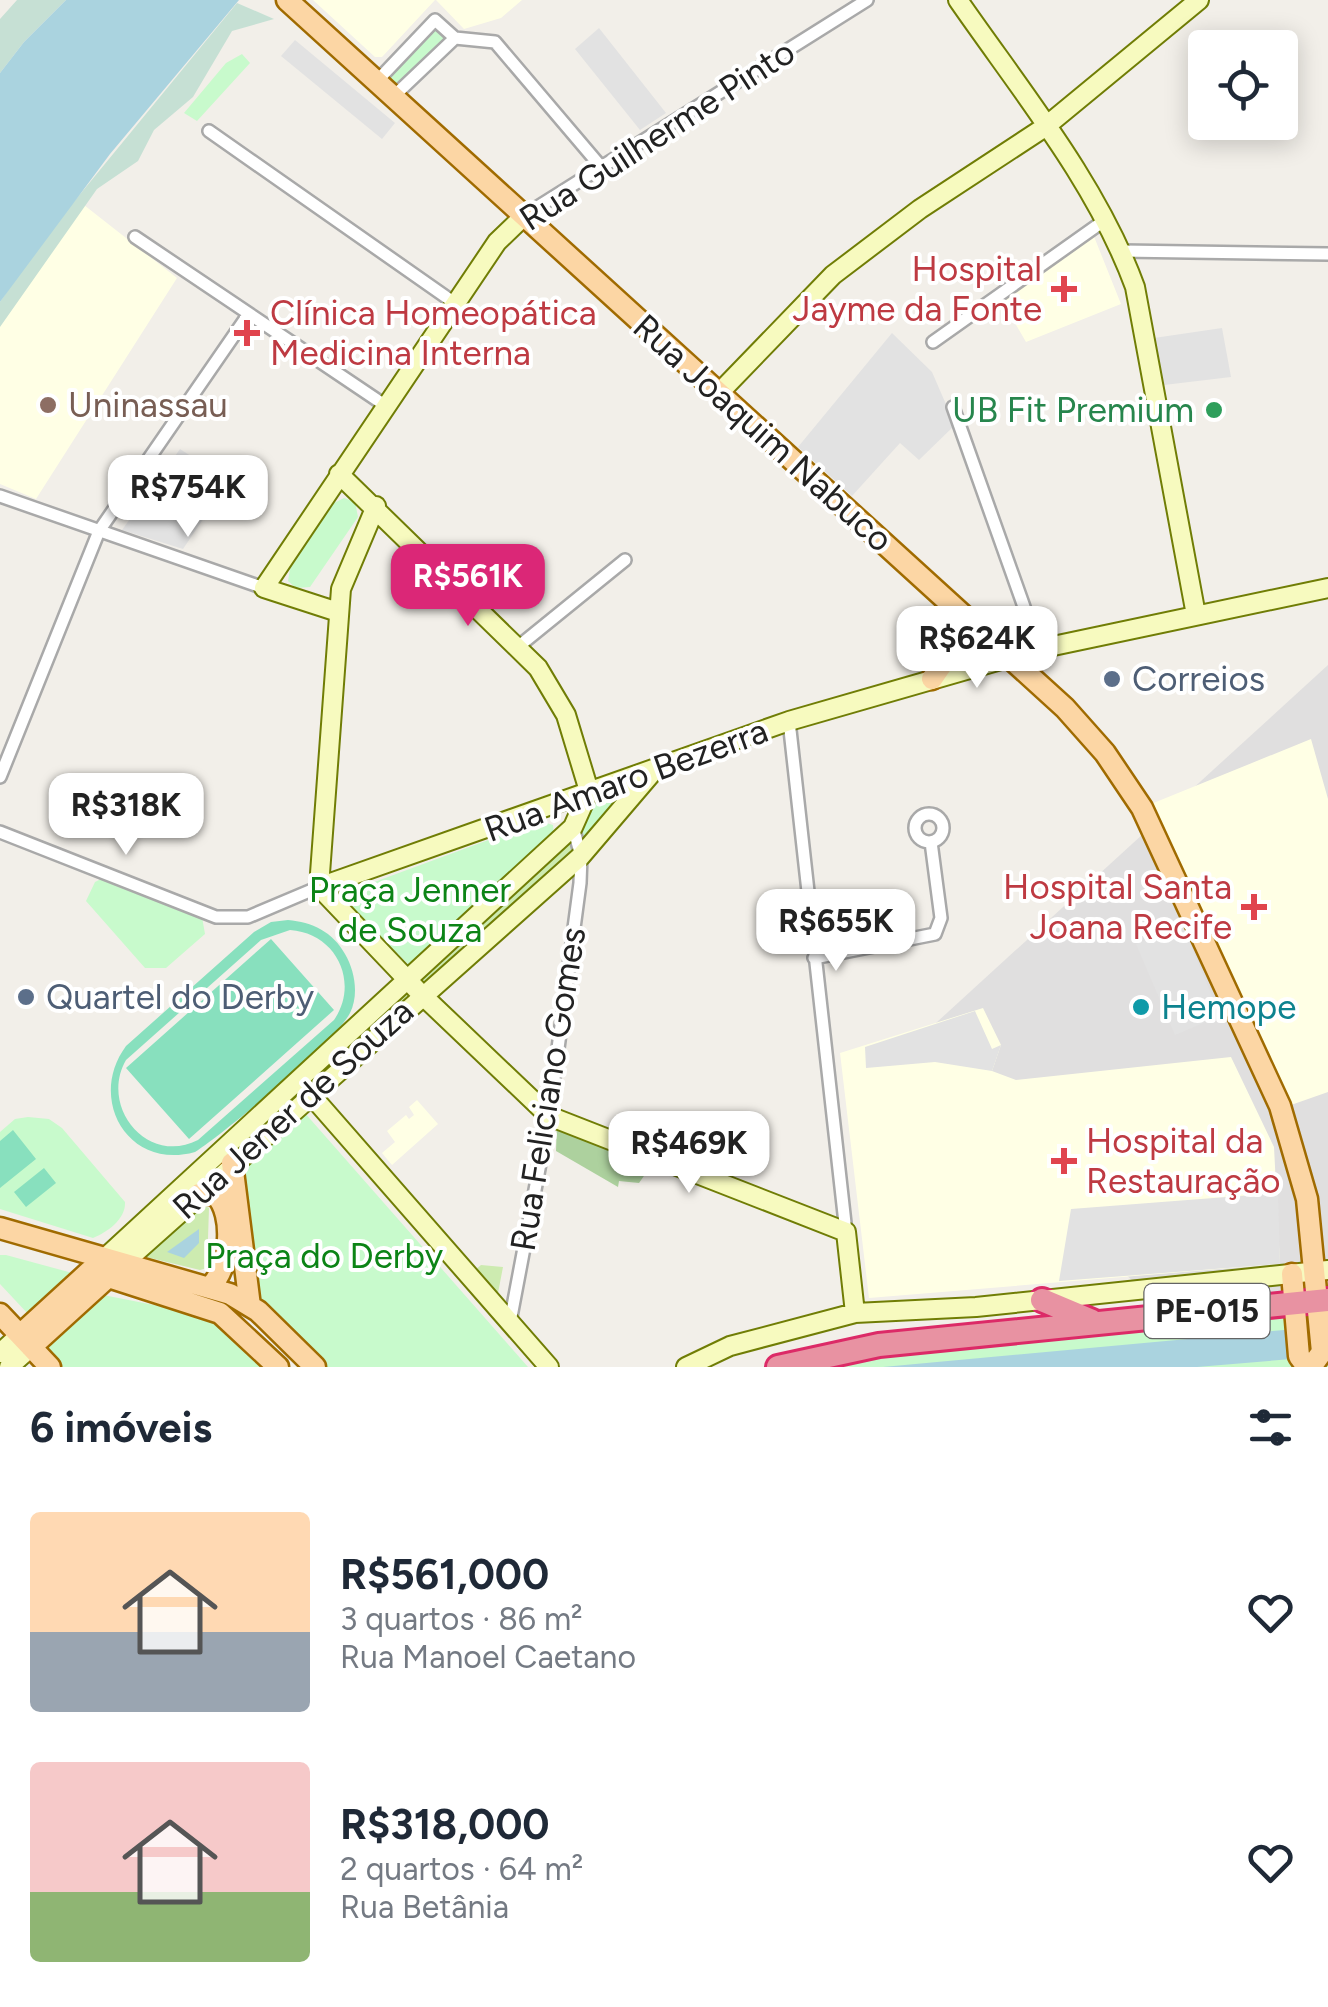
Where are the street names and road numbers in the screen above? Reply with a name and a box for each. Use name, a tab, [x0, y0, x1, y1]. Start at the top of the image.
street label: Rua Guilherme Pinto	[512, 30, 802, 240]
street label: Rua Joaquim Nabuco	[625, 305, 901, 561]
street label: Rua Amaro Bezerra	[479, 709, 773, 851]
street label: Rua Feliciano Gomes	[502, 924, 594, 1254]
street label: Rua Jener de Souza	[164, 990, 422, 1228]
road number: PE-015	[1144, 1284, 1270, 1338]

